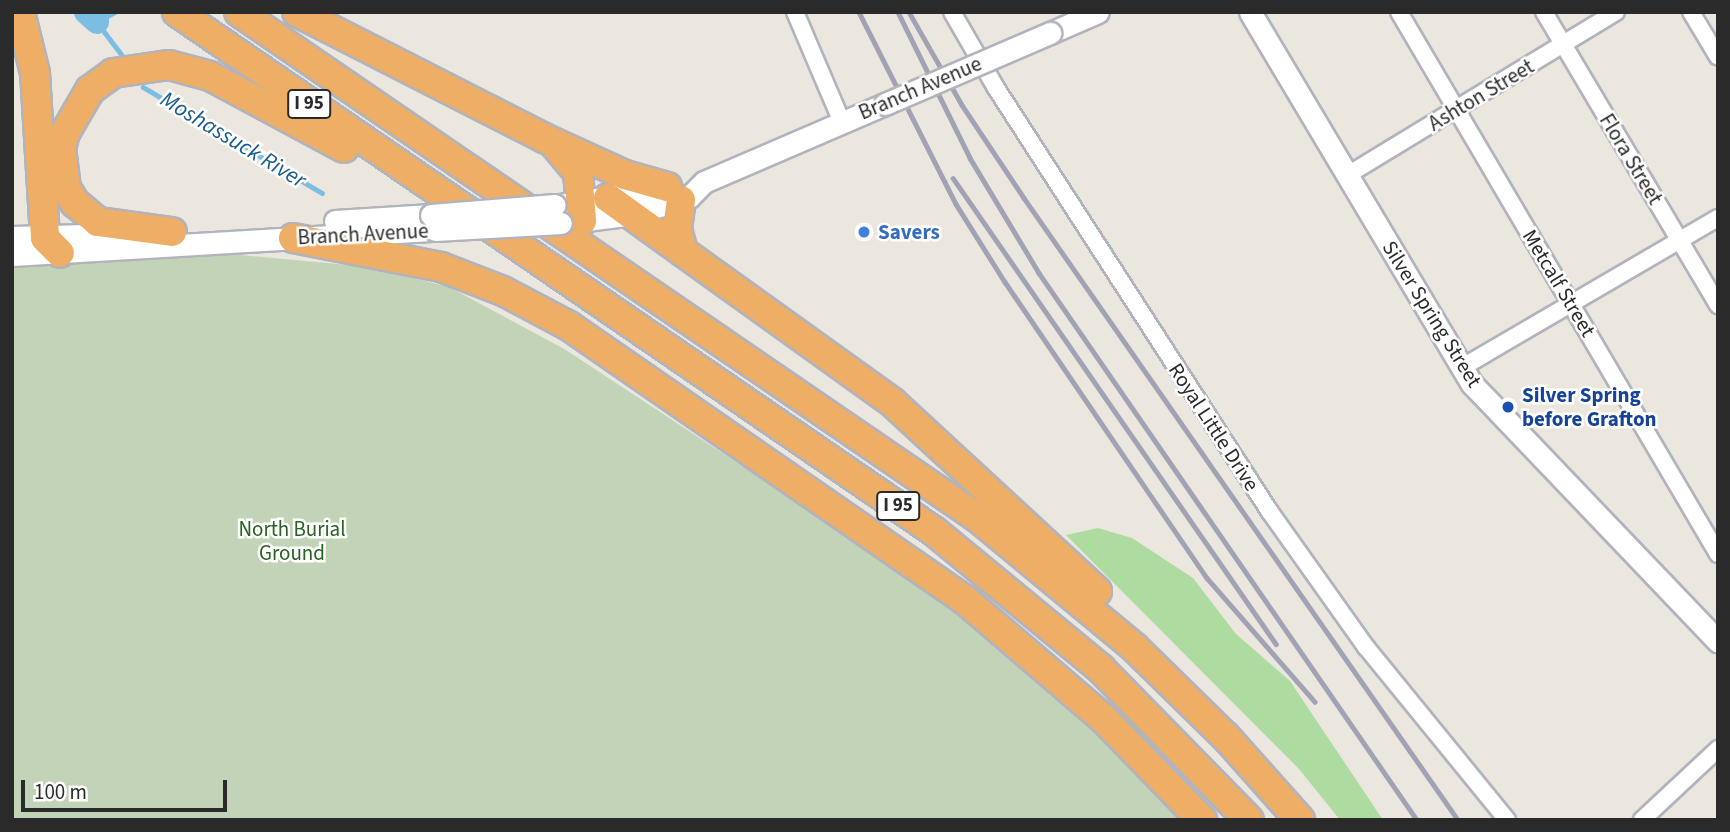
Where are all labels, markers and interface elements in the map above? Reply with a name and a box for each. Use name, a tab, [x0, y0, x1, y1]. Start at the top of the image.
street label: Branch Avenue	[855, 51, 985, 125]
street label: Ashton Street	[1424, 54, 1538, 136]
water label: Moshassuck River	[155, 86, 311, 194]
road number: I 95	[286, 88, 332, 120]
street label: Flora Street	[1594, 109, 1668, 209]
street label: Branch Avenue	[297, 218, 429, 250]
place label: Savers	[878, 219, 940, 245]
marker: Savers	[856, 224, 872, 240]
street label: Metcalf Street	[1517, 225, 1601, 341]
street label: Silver Spring Street	[1377, 236, 1487, 392]
street label: Royal Little Drive	[1163, 358, 1265, 496]
place label: Silver Spring before Grafton	[1522, 382, 1657, 432]
marker: Silver Spring before Grafton	[1500, 399, 1516, 415]
road number: I 95	[875, 491, 921, 522]
park label: North Burial Ground	[238, 516, 346, 566]
scale bar	[24, 766, 231, 810]
text: 100 m	[34, 777, 87, 807]

